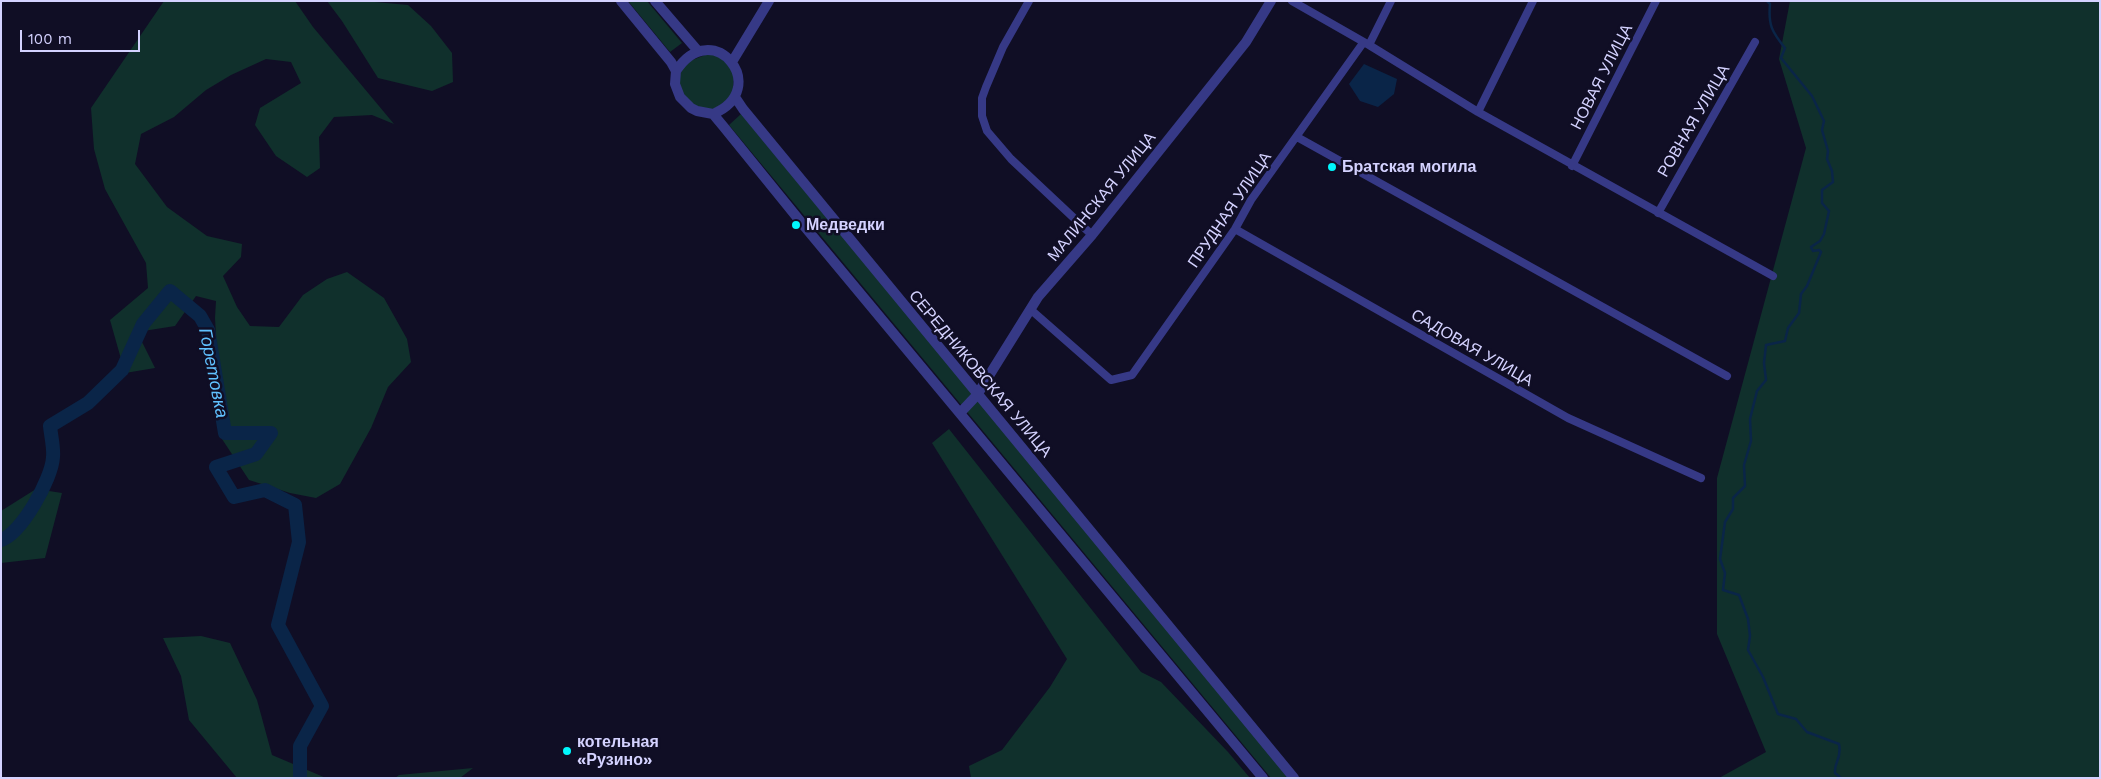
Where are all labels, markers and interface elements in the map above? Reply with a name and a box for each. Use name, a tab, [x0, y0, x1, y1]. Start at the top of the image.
scale bar	[22, 20, 142, 52]
street label: НОВАЯ УЛИЦА	[1567, 21, 1637, 133]
text: 100 m	[28, 30, 72, 48]
street label: РОВНАЯ УЛИЦА	[1654, 61, 1734, 181]
street label: МАЛИНСКАЯ УЛИЦА	[1044, 129, 1160, 265]
street label: ПРУДНАЯ УЛИЦА	[1184, 148, 1276, 272]
place label: Братская могила	[1342, 157, 1476, 177]
marker: Братская могила	[1326, 161, 1338, 173]
place label: Медведки	[806, 215, 885, 235]
marker: Медведки	[790, 219, 802, 231]
street label: СЕРЕДНИКОВСКАЯ УЛИЦА	[905, 287, 1055, 461]
street label: САДОВАЯ УЛИЦА	[1408, 305, 1536, 391]
water label: Горетовка	[194, 326, 232, 420]
place label: котельная «Рузино»	[577, 732, 659, 770]
marker: котельная «Рузино»	[561, 745, 573, 757]

